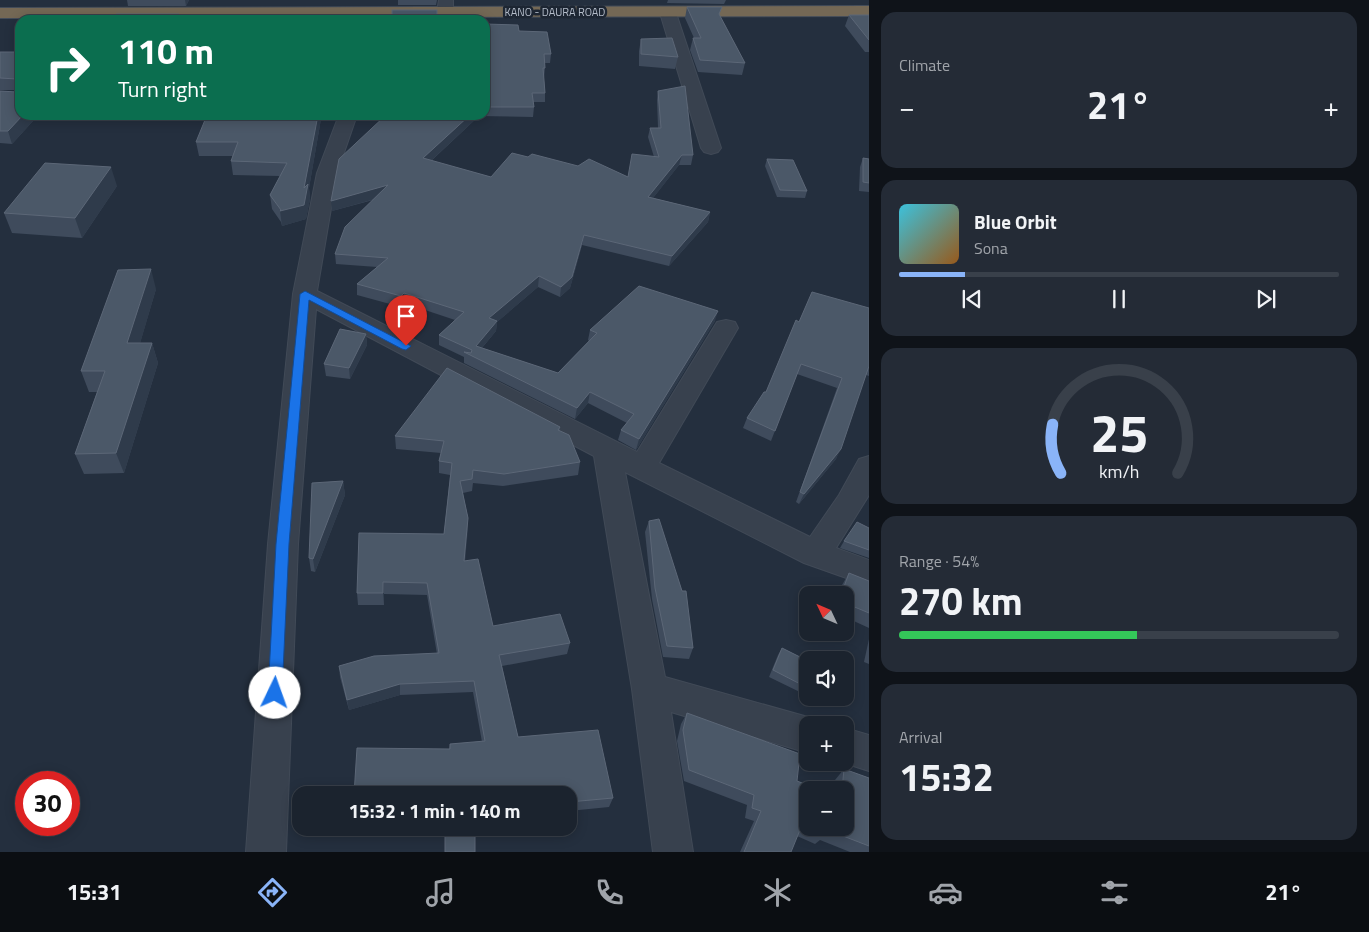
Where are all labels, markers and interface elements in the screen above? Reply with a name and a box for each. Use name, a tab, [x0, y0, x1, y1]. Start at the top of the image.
street label: KANO - DAURA ROAD	[505, 4, 605, 20]
text: 110 m	[118, 24, 214, 78]
icon: right	[35, 35, 100, 100]
text: Climate	[899, 53, 950, 77]
text: Turn right	[118, 72, 207, 106]
text: 21°	[1087, 76, 1151, 134]
text: −	[899, 85, 915, 128]
text: +	[1323, 85, 1339, 128]
text: Blue Orbit	[974, 207, 1057, 236]
text: Sona	[974, 236, 1008, 260]
icon: previous	[958, 285, 986, 313]
icon: pause	[1105, 285, 1133, 313]
icon: next	[1252, 285, 1280, 313]
pin	[385, 295, 427, 346]
icon: arrive	[392, 302, 420, 330]
text: 25	[1090, 393, 1148, 472]
text: km/h	[1099, 458, 1139, 485]
text: Range · 54%	[899, 549, 979, 573]
text: 270 km	[899, 572, 1023, 630]
north arrow	[799, 586, 854, 641]
map controls	[799, 586, 854, 836]
button: sound	[799, 651, 854, 706]
position arrow	[248, 666, 300, 718]
button: +	[799, 716, 854, 771]
text: Arrival	[899, 725, 942, 749]
text: 15:32	[899, 748, 994, 806]
speed limit sign: 30	[15, 771, 80, 836]
button: −	[799, 781, 854, 836]
text: 15:32 · 1 min · 140 m	[348, 796, 521, 825]
text: 15:31	[67, 875, 122, 909]
icon: directions	[255, 875, 290, 910]
icon: music	[423, 875, 458, 910]
icon: phone	[592, 875, 627, 910]
icon: climate	[760, 875, 795, 910]
icon: car	[928, 875, 963, 910]
icon: filters	[1097, 875, 1132, 910]
text: 21°	[1265, 875, 1302, 909]

